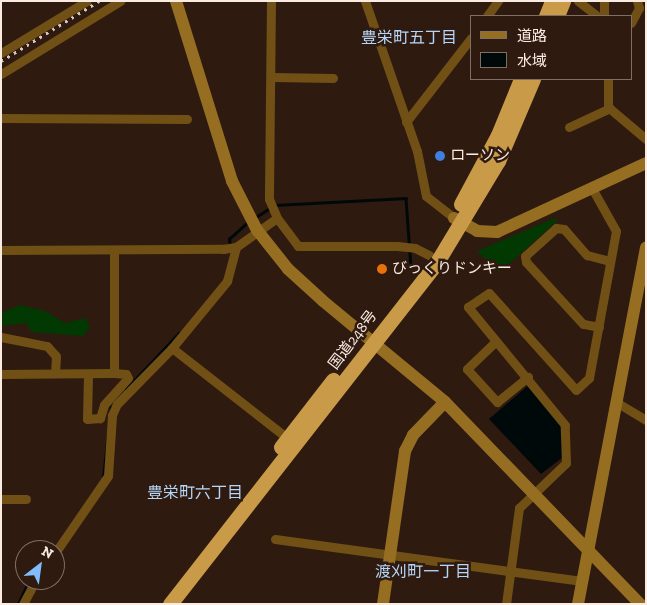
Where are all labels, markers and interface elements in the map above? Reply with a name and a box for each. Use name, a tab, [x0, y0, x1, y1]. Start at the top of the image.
legend	[470, 15, 632, 80]
text: 道路	[517, 27, 547, 45]
district label: 豊栄町五丁目	[361, 28, 457, 48]
text: 水域	[517, 52, 547, 70]
place label: ローソン	[450, 147, 510, 165]
marker: ローソン	[434, 150, 446, 162]
place label: びっくりドンキー	[392, 260, 512, 278]
marker: びっくりドンキー	[376, 263, 388, 275]
street label: 国道248号	[325, 307, 381, 373]
district label: 豊栄町六丁目	[147, 483, 243, 503]
north arrow	[15, 540, 65, 590]
text: N	[38, 542, 56, 562]
district label: 渡刈町一丁目	[375, 562, 471, 582]

